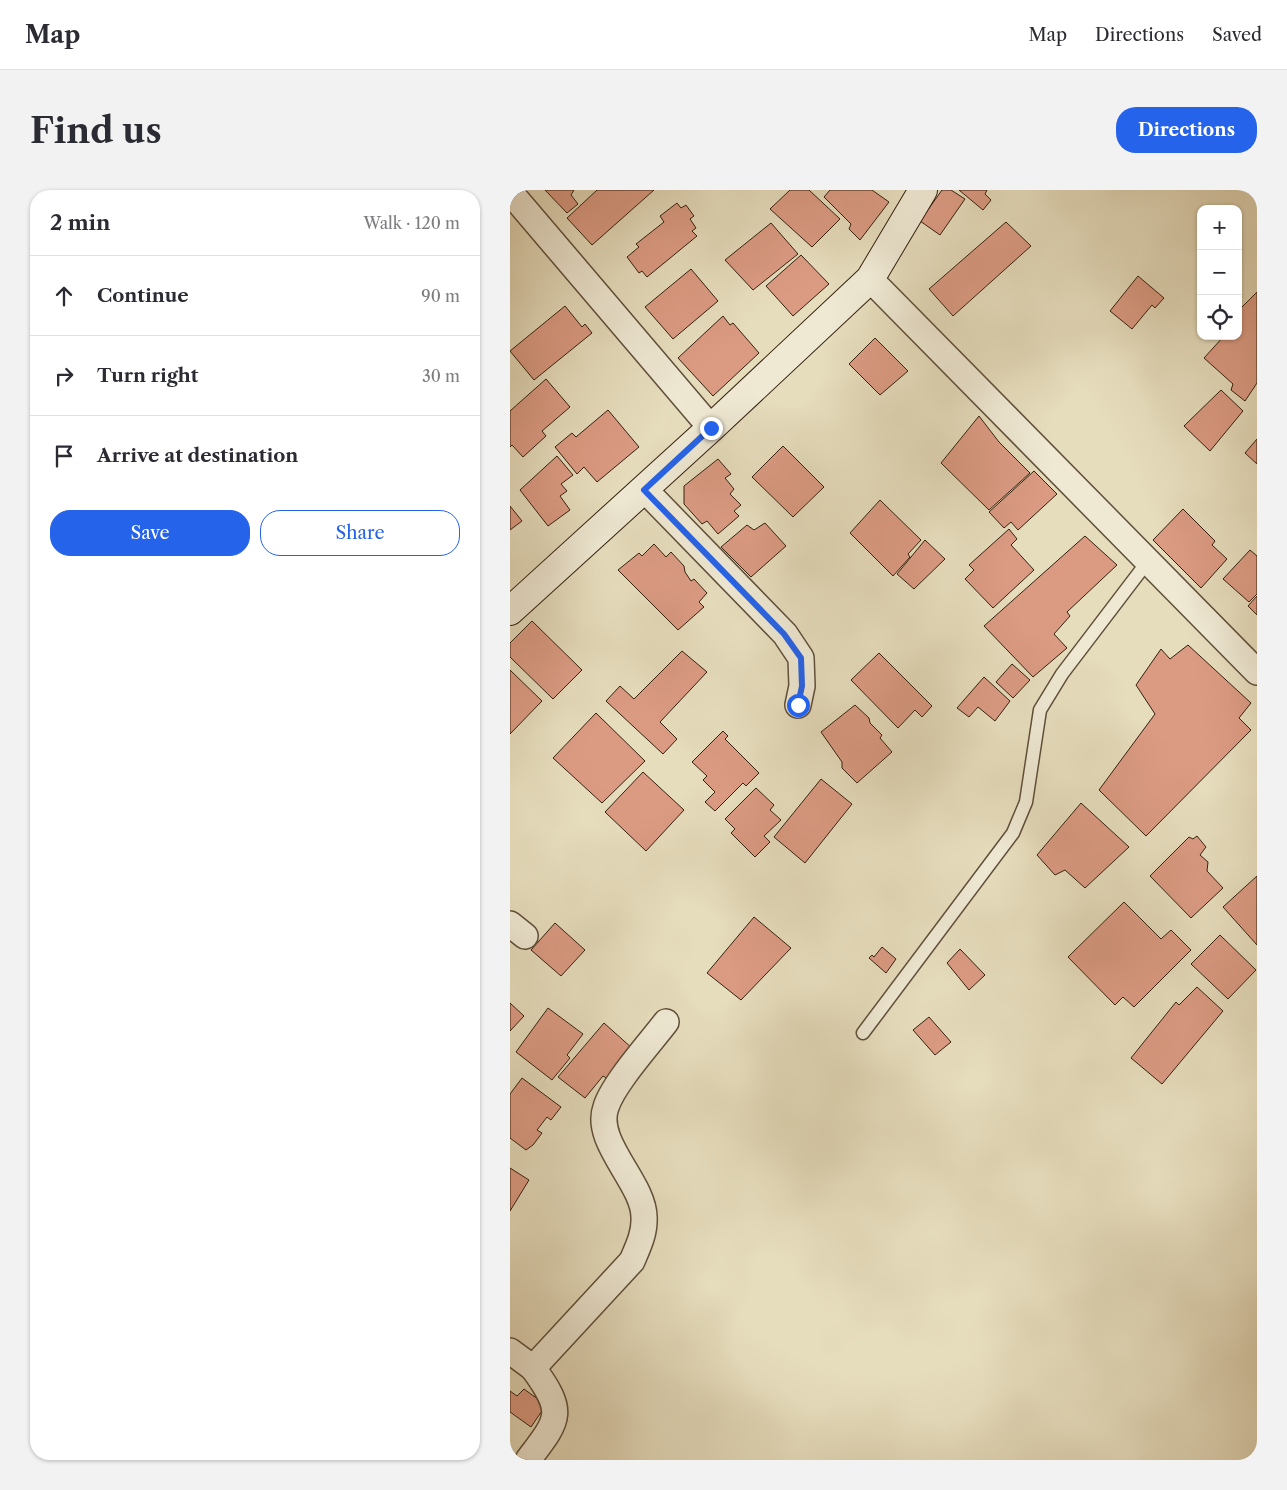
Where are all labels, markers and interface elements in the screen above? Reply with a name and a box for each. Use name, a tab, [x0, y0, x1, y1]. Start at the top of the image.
text: Map	[25, 20, 80, 49]
text: Map	[1028, 24, 1067, 46]
text: Directions	[1095, 24, 1184, 46]
text: Saved	[1212, 24, 1262, 46]
button: Directions	[1116, 107, 1257, 153]
text: Find us	[30, 109, 162, 152]
map controls	[1197, 205, 1242, 340]
button: +	[1197, 205, 1242, 250]
text: 2 min	[50, 210, 110, 235]
text: Walk · 120 m	[364, 213, 460, 233]
button: −	[1197, 250, 1242, 295]
icon: ahead	[50, 282, 78, 310]
text: Continue	[97, 284, 189, 307]
text: 90 m	[421, 286, 460, 306]
button: locate	[1197, 295, 1242, 340]
icon: right	[50, 362, 78, 390]
text: Turn right	[97, 364, 198, 387]
text: 30 m	[422, 366, 460, 386]
route end	[700, 417, 723, 440]
icon: arrive	[50, 442, 78, 470]
text: Arrive at destination	[97, 444, 298, 467]
button: Save	[50, 510, 250, 556]
button: Share	[260, 510, 460, 556]
route start	[787, 694, 810, 717]

